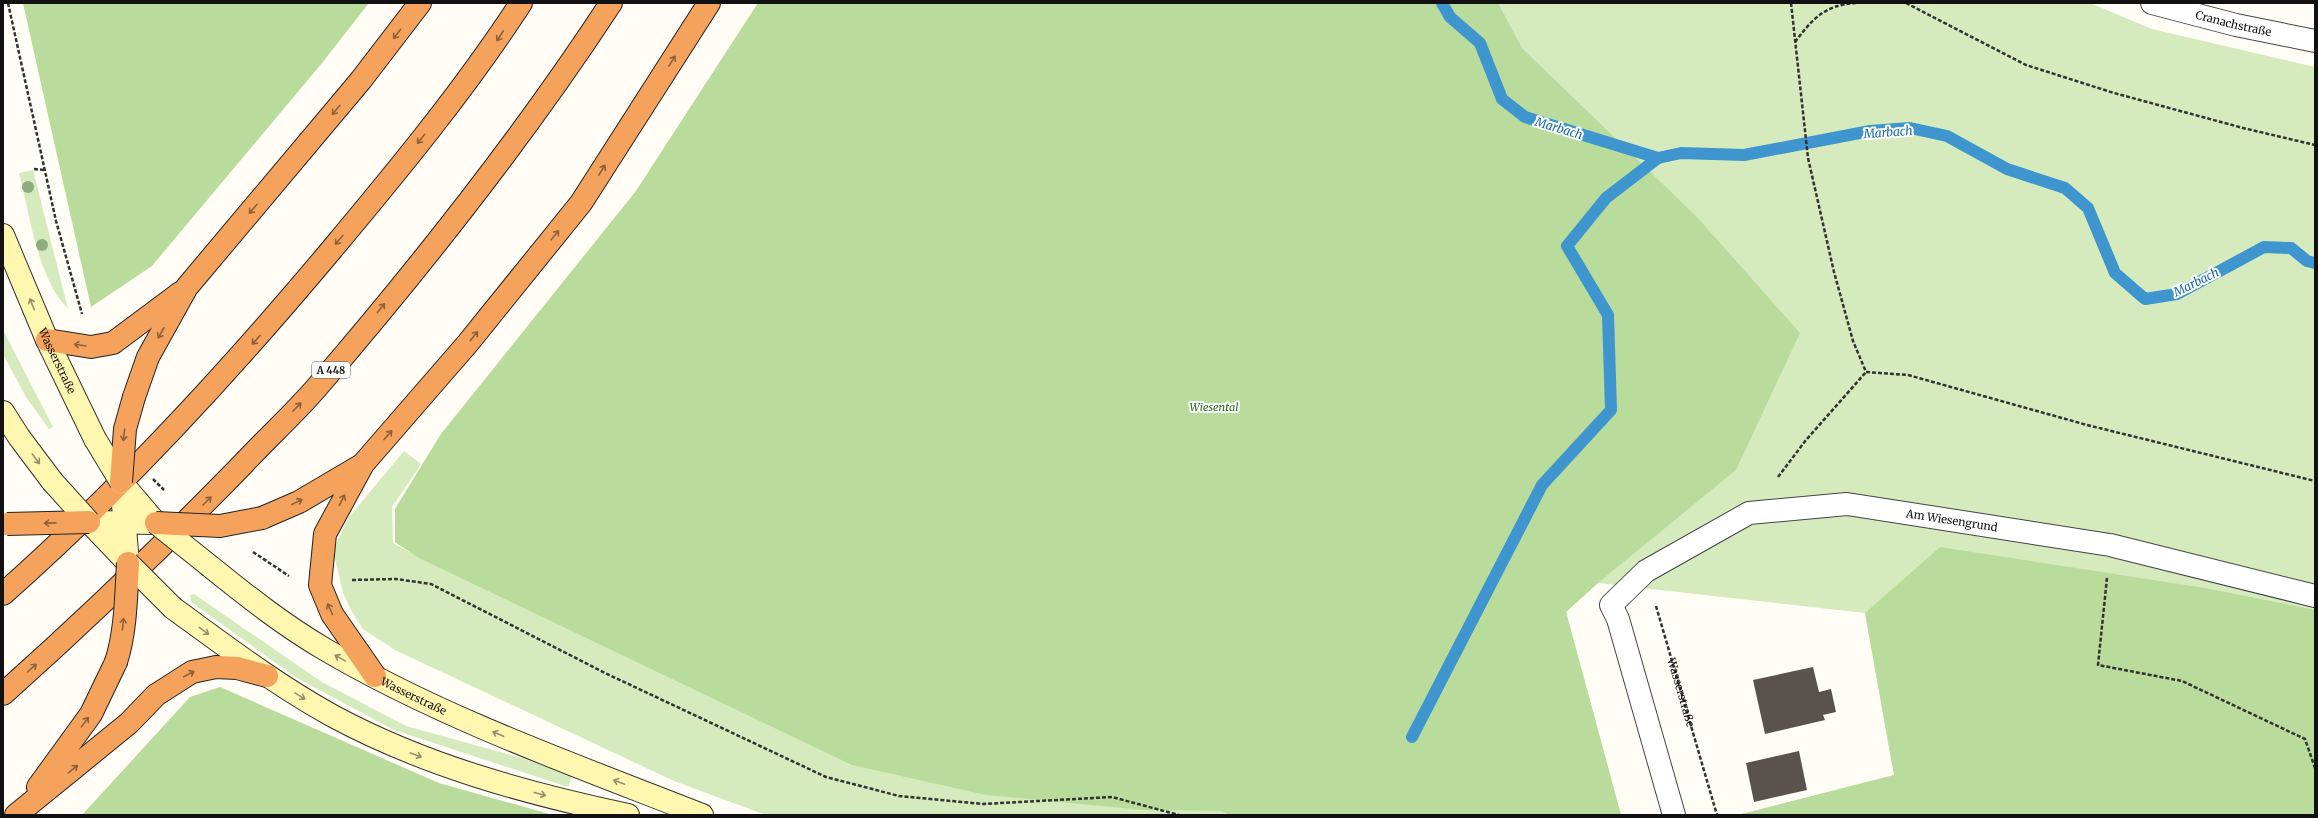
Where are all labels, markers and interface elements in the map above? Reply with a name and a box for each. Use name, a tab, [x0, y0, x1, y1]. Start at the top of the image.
street label: Cranachstraße	[2194, 8, 2273, 39]
one-way arrow	[392, 28, 401, 39]
one-way arrow	[496, 30, 504, 41]
one-way arrow	[668, 56, 676, 67]
one-way arrow	[332, 104, 341, 115]
water label: Marbach	[1532, 113, 1585, 142]
water label: Marbach	[1862, 123, 1913, 141]
one-way arrow	[416, 133, 425, 144]
one-way arrow	[598, 165, 606, 176]
one-way arrow	[248, 204, 257, 215]
one-way arrow	[551, 230, 560, 241]
one-way arrow	[335, 235, 344, 245]
water label: Marbach	[2170, 265, 2221, 300]
one-way arrow	[28, 299, 36, 311]
one-way arrow	[377, 303, 386, 314]
street label: Wasserstraße	[35, 325, 79, 396]
one-way arrow	[157, 327, 165, 339]
one-way arrow	[469, 331, 478, 342]
one-way arrow	[251, 334, 260, 345]
one-way arrow	[74, 341, 87, 349]
road number: A 448	[312, 362, 350, 378]
park label: Wiesental	[1190, 400, 1238, 414]
one-way arrow	[292, 402, 302, 412]
one-way arrow	[121, 428, 128, 441]
one-way arrow	[384, 429, 393, 440]
one-way arrow	[31, 453, 40, 464]
one-way arrow	[339, 494, 346, 506]
one-way arrow	[202, 496, 212, 506]
one-way arrow	[291, 498, 303, 505]
street label: Am Wiesengrund	[1904, 506, 1999, 534]
one-way arrow	[44, 519, 57, 527]
one-way arrow	[326, 603, 334, 615]
one-way arrow	[120, 618, 127, 631]
one-way arrow	[199, 626, 210, 635]
one-way arrow	[334, 653, 346, 661]
street label: Wasserstraße	[1664, 655, 1698, 729]
one-way arrow	[27, 663, 37, 673]
one-way arrow	[183, 670, 195, 678]
street label: Wasserstraße	[377, 674, 449, 718]
one-way arrow	[294, 693, 306, 701]
one-way arrow	[81, 717, 89, 728]
one-way arrow	[493, 729, 505, 737]
one-way arrow	[410, 751, 422, 759]
one-way arrow	[67, 764, 78, 773]
one-way arrow	[613, 778, 625, 786]
one-way arrow	[533, 791, 546, 798]

